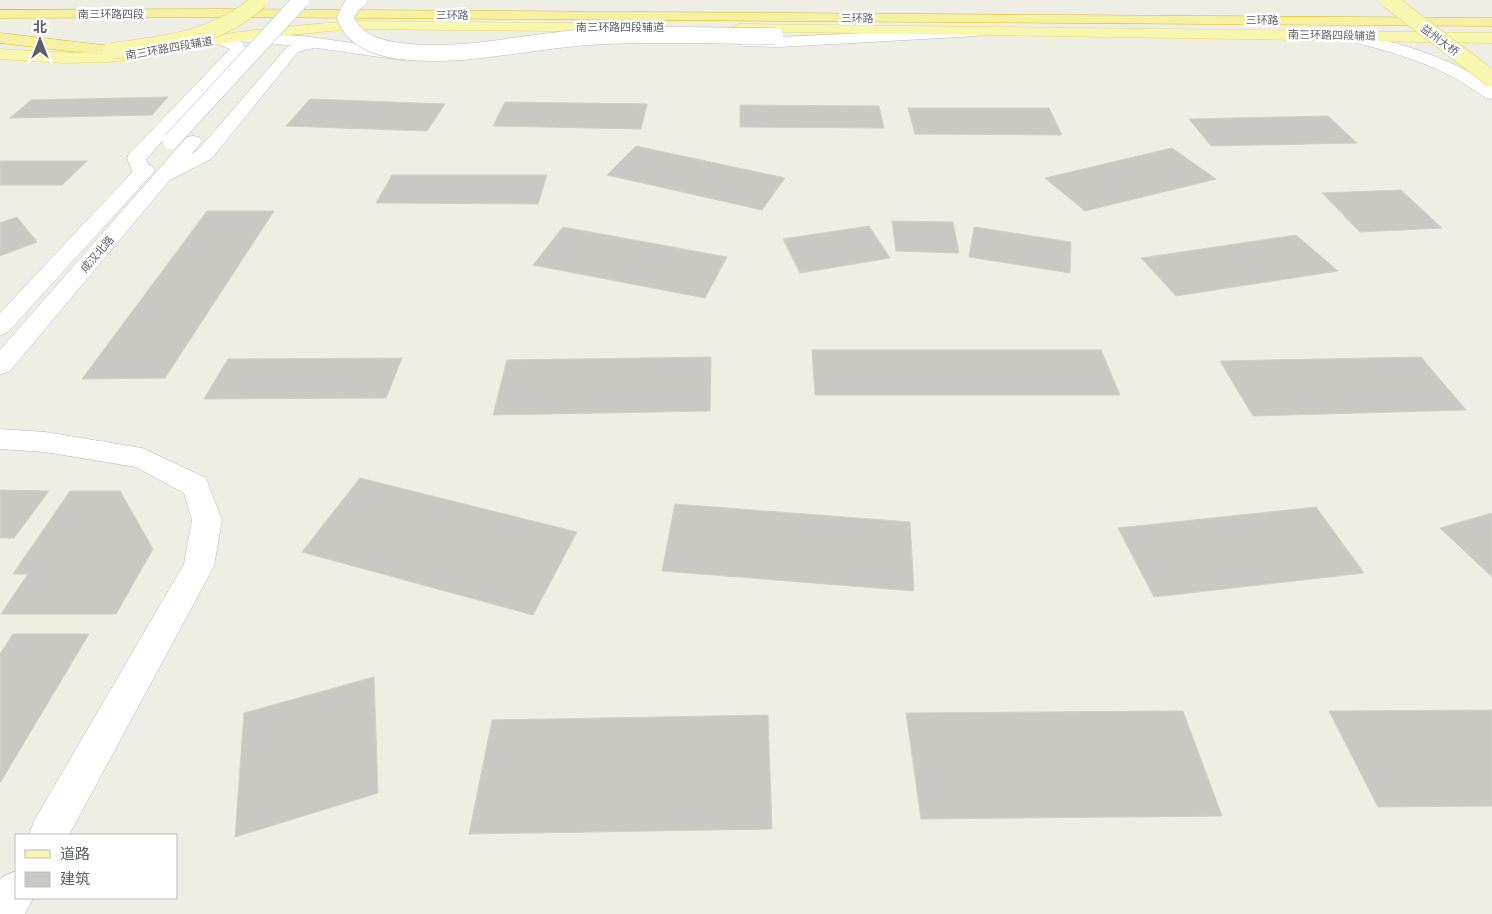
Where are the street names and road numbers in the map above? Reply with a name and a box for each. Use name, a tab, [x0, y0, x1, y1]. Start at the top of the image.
street label: 南三环路四段	[78, 7, 144, 21]
street label: 三环路	[436, 8, 469, 22]
street label: 三环路	[841, 11, 874, 25]
street label: 三环路	[1246, 13, 1279, 27]
street label: 南三环路四段辅道	[576, 20, 664, 34]
street label: 益州大桥	[1418, 21, 1462, 59]
street label: 南三环路四段辅道	[1288, 27, 1376, 43]
street label: 南三环路四段辅道	[124, 33, 214, 63]
street label: 成汉北路	[77, 233, 117, 275]

